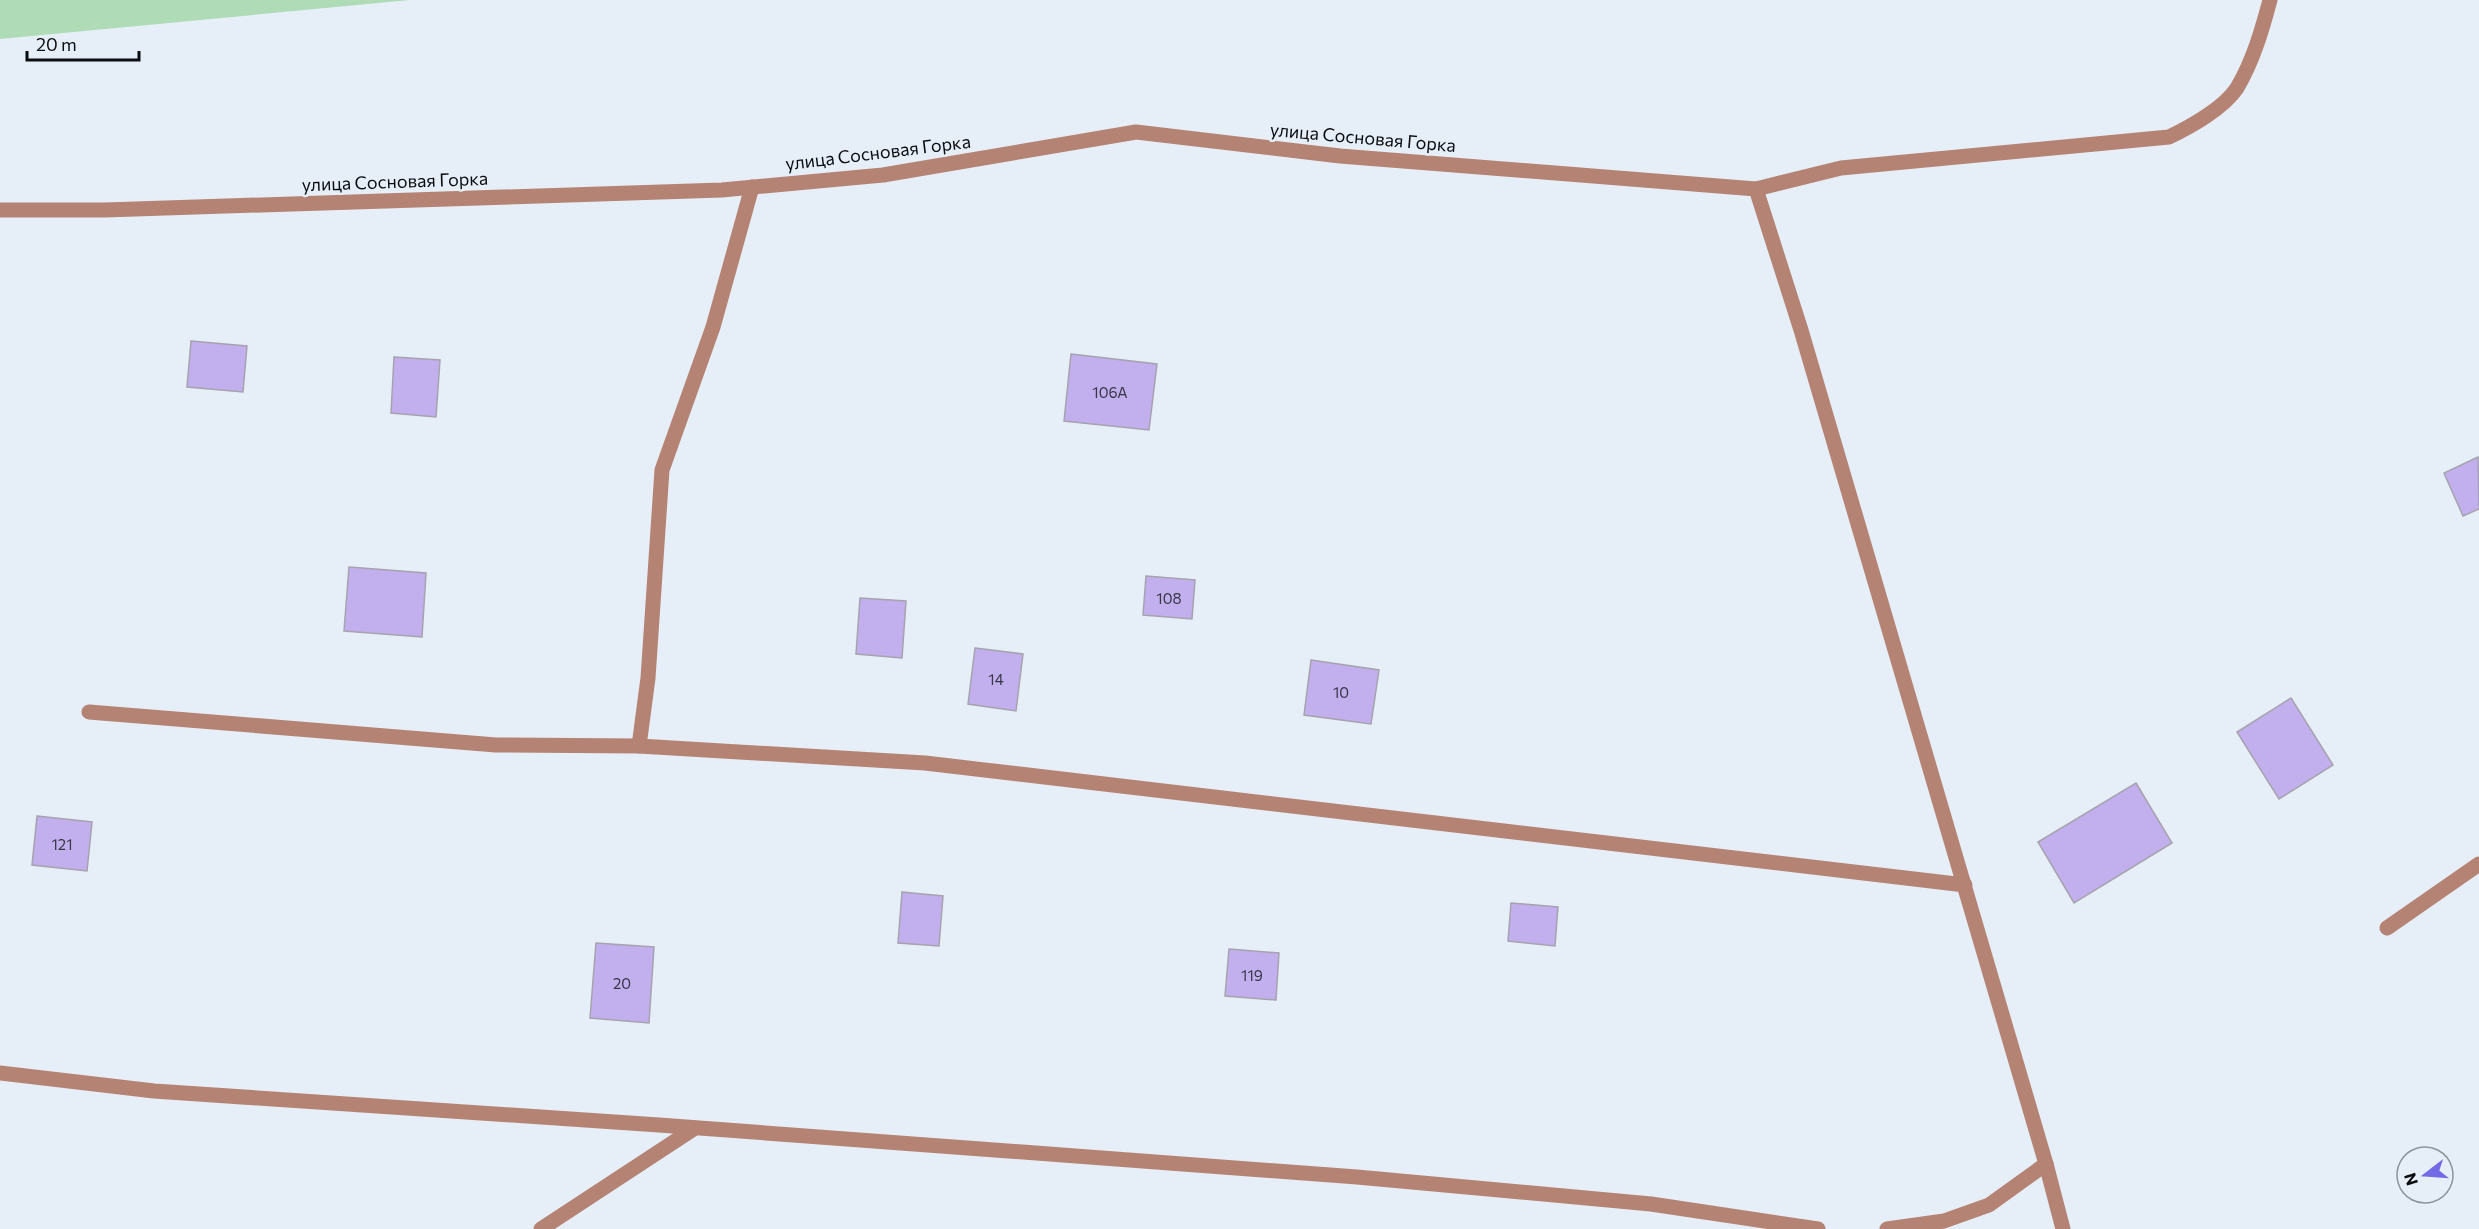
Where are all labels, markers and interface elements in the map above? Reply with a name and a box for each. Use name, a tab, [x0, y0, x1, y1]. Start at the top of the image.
scale bar	[27, 24, 140, 62]
text: 20 m	[36, 33, 77, 55]
street label: улица Сосновая Горка	[1269, 118, 1457, 156]
street label: улица Сосновая Горка	[784, 130, 972, 174]
street label: улица Сосновая Горка	[301, 167, 489, 195]
house number: 106А	[1092, 383, 1128, 401]
house number: 108	[1156, 589, 1182, 607]
house number: 14	[988, 670, 1004, 688]
house number: 10	[1333, 683, 1349, 701]
house number: 121	[51, 835, 73, 853]
house number: 119	[1241, 966, 1263, 984]
house number: 20	[613, 974, 631, 992]
north arrow	[2395, 1145, 2455, 1205]
text: N	[2399, 1171, 2421, 1188]

